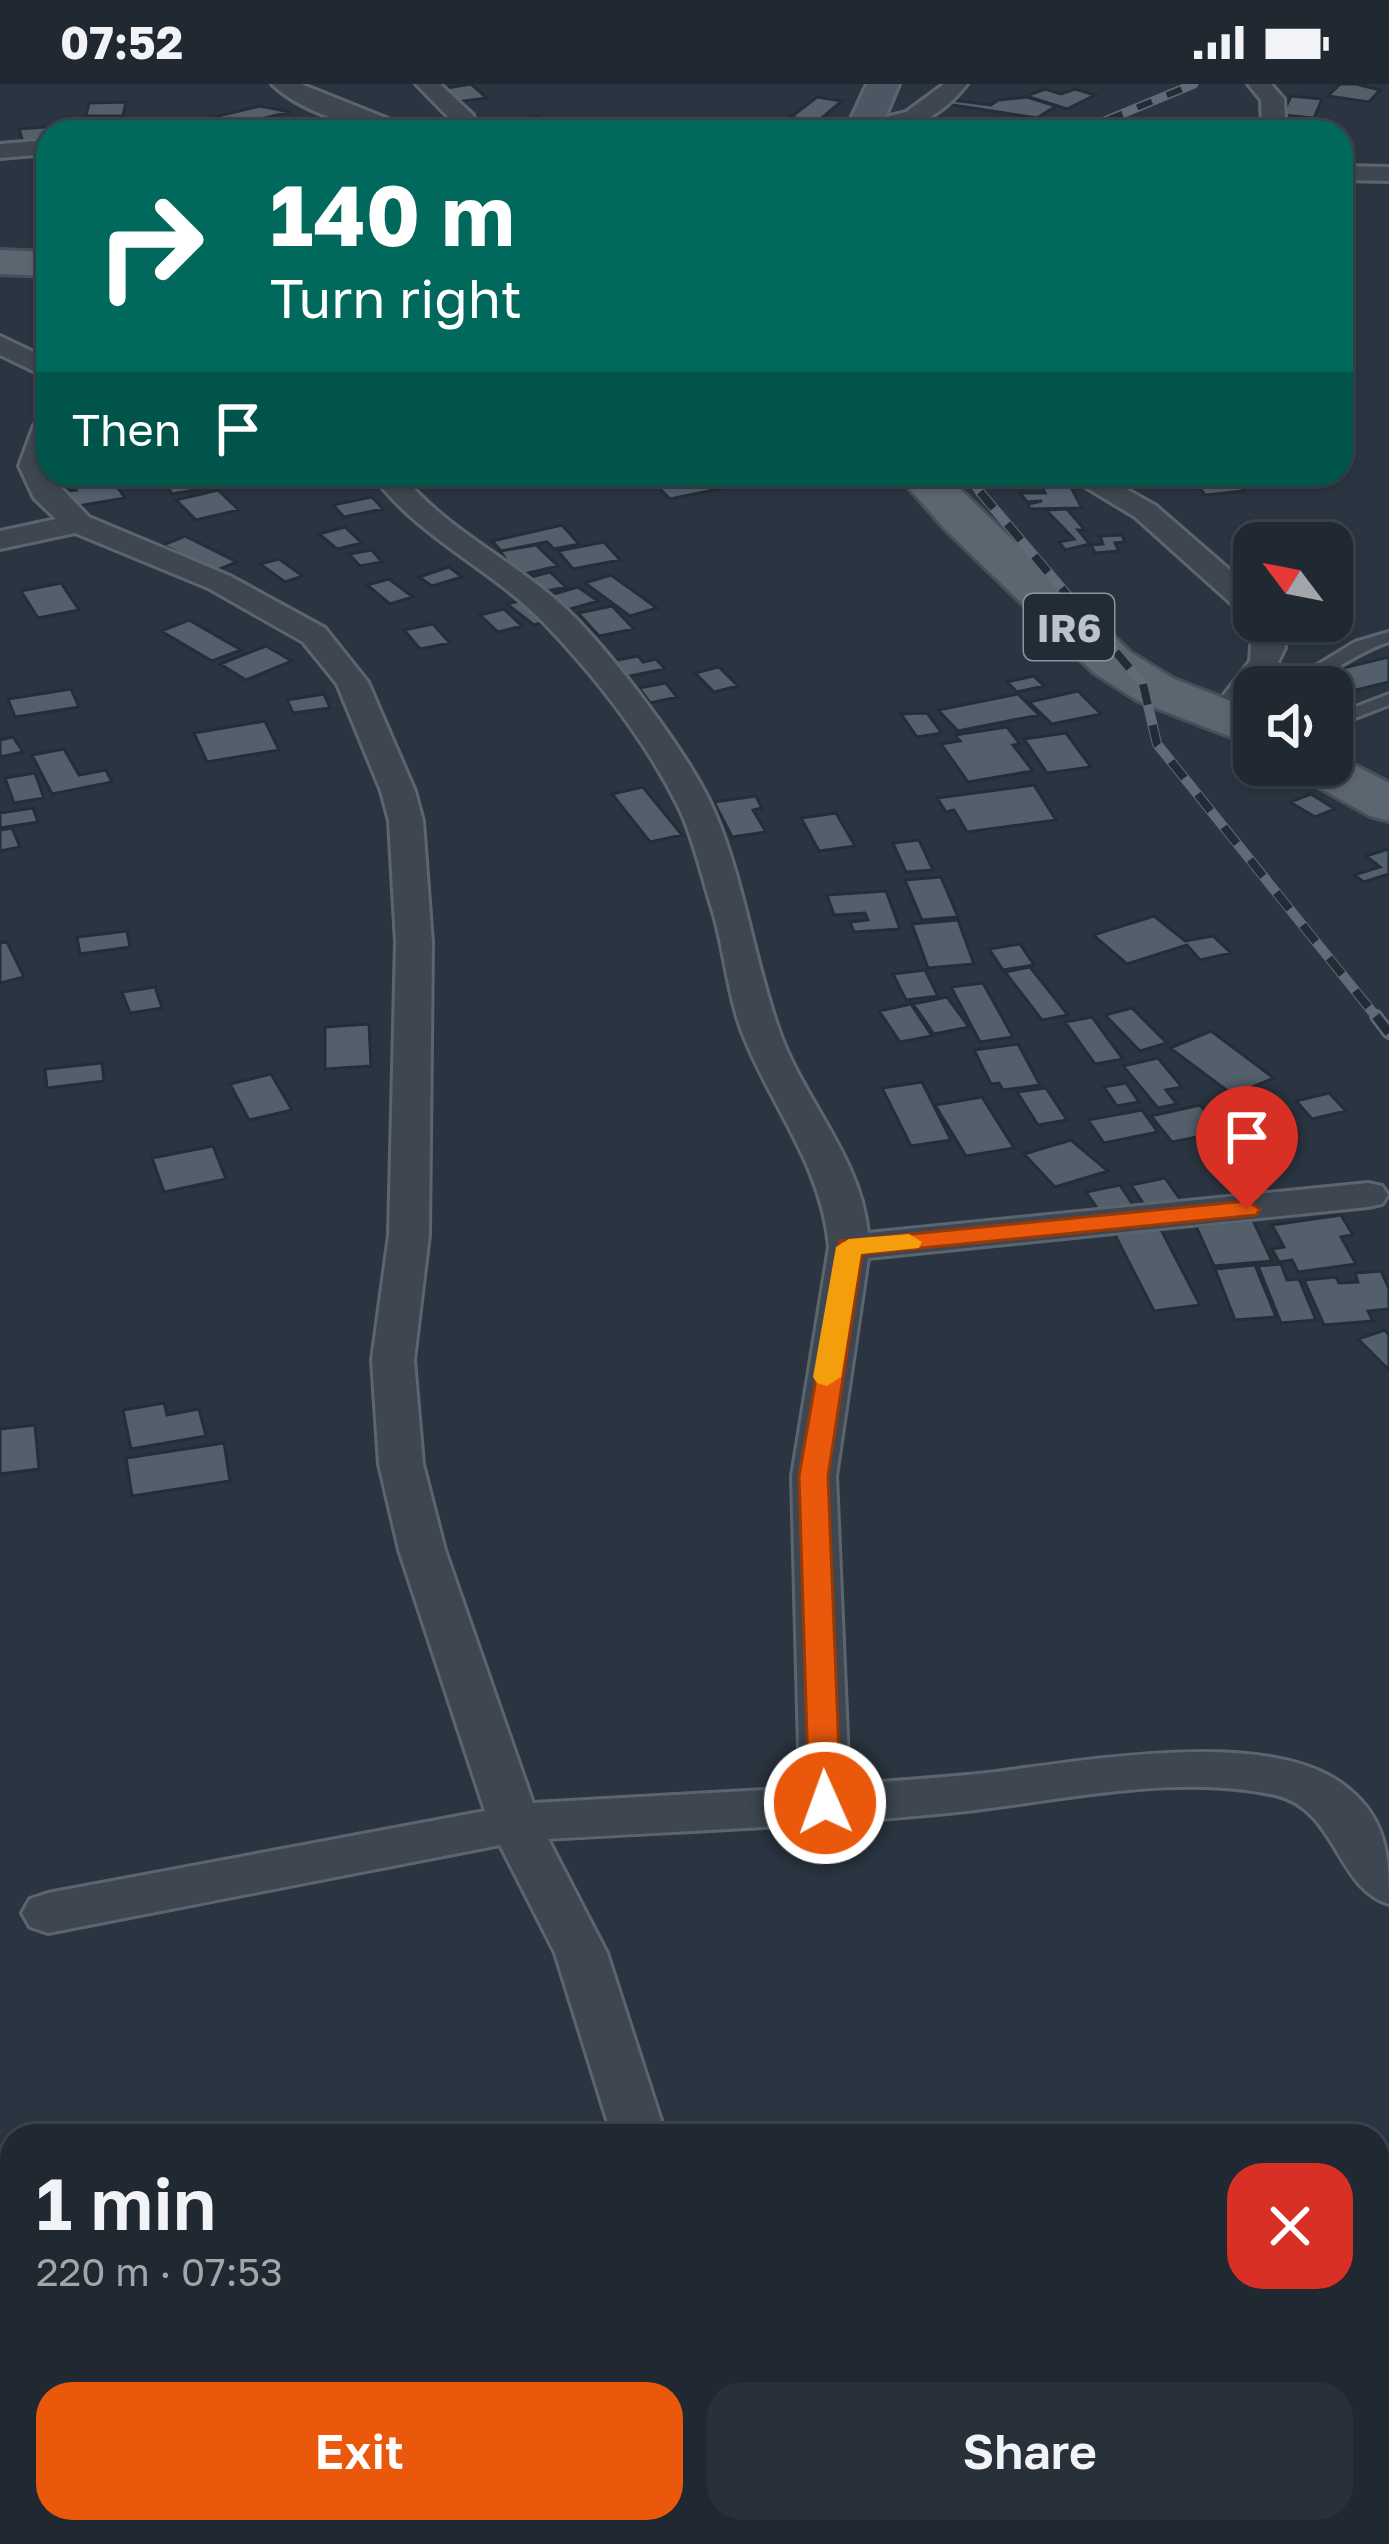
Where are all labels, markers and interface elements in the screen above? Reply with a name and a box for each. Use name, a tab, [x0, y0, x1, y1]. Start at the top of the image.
text: 07:52	[60, 15, 183, 69]
text: 140 m	[270, 164, 515, 264]
icon: right	[72, 168, 228, 324]
text: Turn right	[270, 265, 522, 330]
icon: arrive	[205, 396, 271, 462]
text: Then	[72, 402, 181, 456]
north arrow	[1233, 522, 1353, 642]
map controls	[1233, 522, 1353, 786]
road number: IR6	[1024, 594, 1114, 660]
button: sound	[1233, 666, 1353, 786]
pin	[1196, 1086, 1298, 1209]
icon: arrive	[1214, 1104, 1280, 1170]
position arrow	[762, 1740, 888, 1866]
text: 1 min	[36, 2159, 216, 2246]
button: close	[1227, 2163, 1353, 2289]
text: 220 m · 07:53	[36, 2248, 283, 2295]
button: Exit	[36, 2382, 683, 2520]
button: Share	[707, 2382, 1353, 2520]

